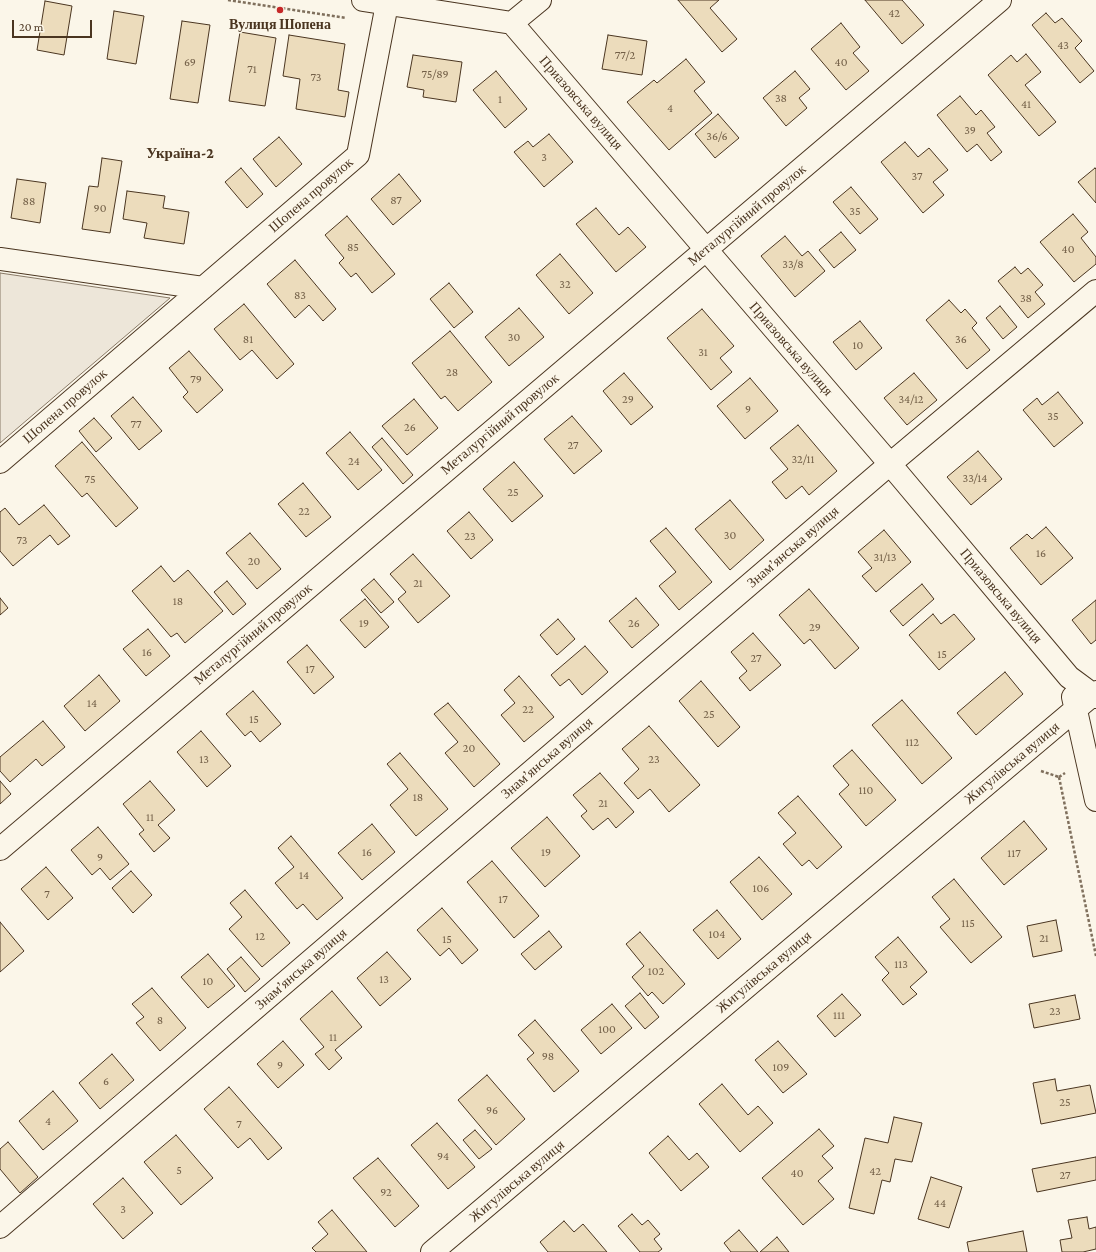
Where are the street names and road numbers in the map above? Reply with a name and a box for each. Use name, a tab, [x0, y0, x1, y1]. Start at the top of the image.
street label: Приазовська вулиця	[536, 53, 626, 153]
street label: Шопена провулок	[266, 154, 356, 236]
street label: Металургійний провулок	[684, 161, 810, 269]
street label: Приазовська вулиця	[746, 299, 836, 399]
street label: Шопена провулок	[20, 365, 110, 447]
street label: Металургійний провулок	[437, 370, 563, 478]
street label: Знам’янська вулиця	[744, 503, 842, 591]
street label: Приазовська вулиця	[956, 545, 1046, 647]
street label: Металургійний провулок	[190, 580, 316, 688]
street label: Знам’янська вулиця	[498, 714, 596, 802]
street label: Жигулівська вулиця	[961, 718, 1063, 808]
street label: Знам’янська вулиця	[252, 925, 350, 1013]
street label: Жигулівська вулиця	[713, 927, 815, 1017]
street label: Жигулівська вулиця	[466, 1136, 568, 1226]

